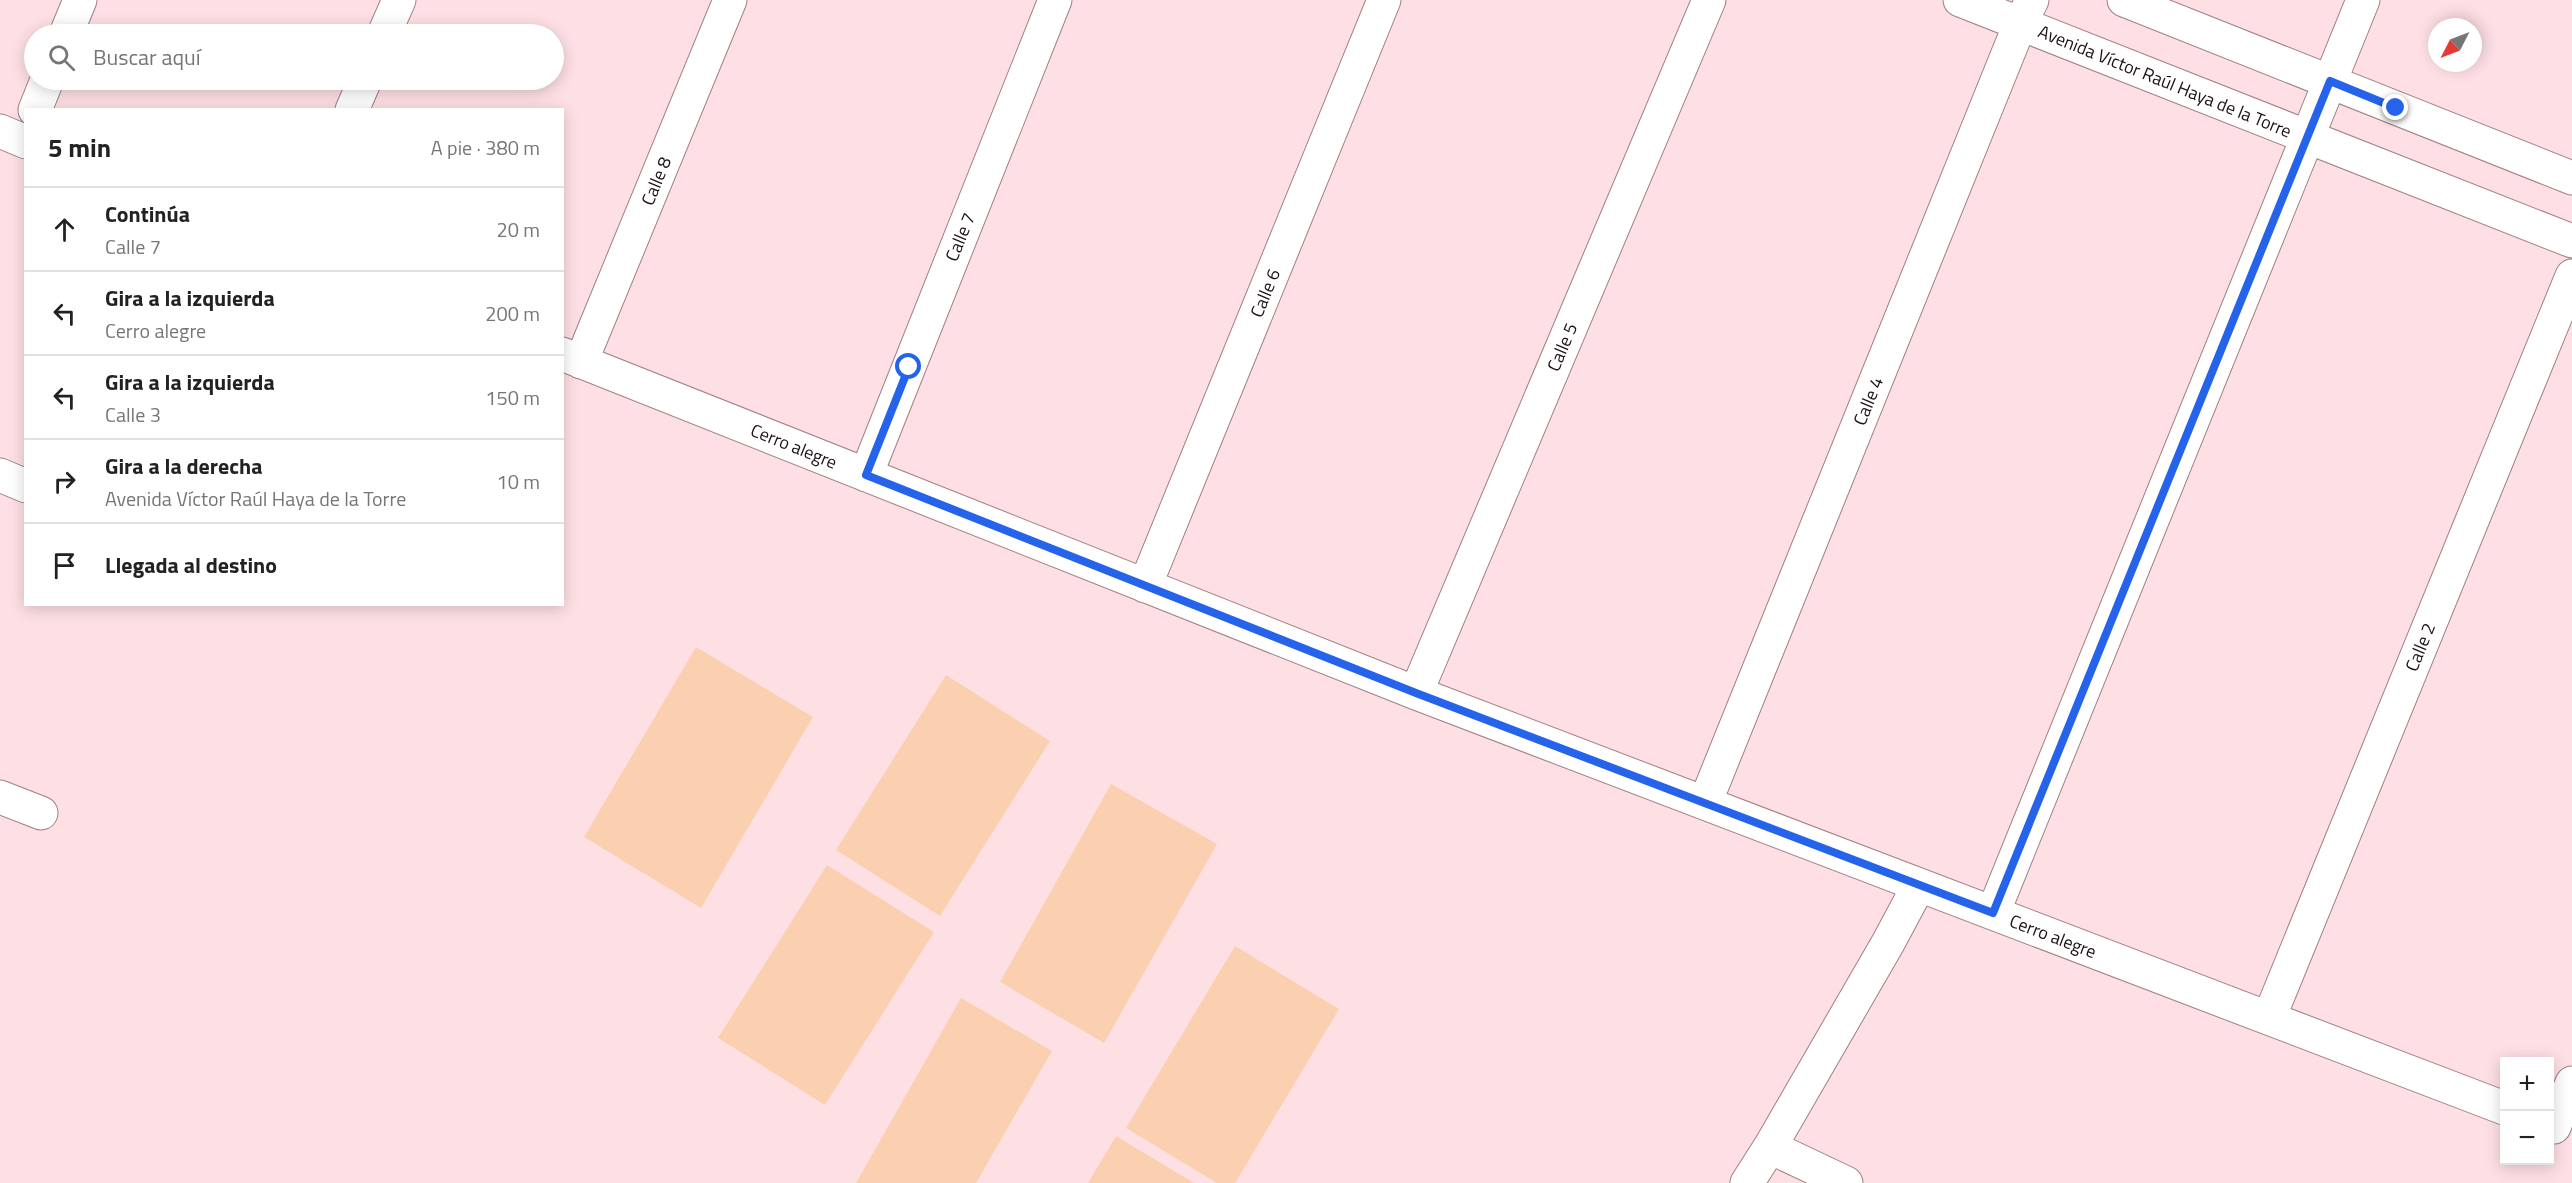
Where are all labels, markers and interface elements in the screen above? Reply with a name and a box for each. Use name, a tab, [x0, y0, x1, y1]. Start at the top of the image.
street label: Avenida Víctor Raúl Haya de la Torre	[2034, 18, 2296, 144]
north arrow	[2428, 18, 2482, 72]
search box	[24, 24, 564, 90]
text: Buscar aquí	[93, 40, 201, 74]
icon: search	[45, 41, 78, 74]
route end	[2382, 94, 2408, 120]
text: 5 min	[48, 128, 111, 167]
text: A pie · 380 m	[431, 132, 540, 163]
street label: Calle 8	[634, 153, 678, 209]
text: Continúa	[105, 197, 190, 231]
street label: Calle 7	[938, 209, 982, 265]
icon: ahead	[48, 213, 81, 246]
text: 20 m	[496, 214, 540, 245]
text: Calle 7	[105, 231, 161, 262]
street label: Calle 6	[1243, 265, 1287, 321]
text: Gira a la izquierda	[105, 281, 275, 315]
icon: left	[48, 297, 81, 330]
text: 200 m	[485, 298, 540, 329]
text: Cerro alegre	[105, 315, 206, 346]
street label: Calle 5	[1540, 319, 1584, 375]
route start	[895, 353, 921, 379]
text: Gira a la izquierda	[105, 365, 275, 399]
street label: Calle 4	[1846, 373, 1890, 429]
icon: left	[48, 381, 81, 414]
text: 150 m	[485, 382, 540, 413]
text: Calle 3	[105, 399, 161, 430]
street label: Cerro alegre	[747, 416, 841, 476]
text: Gira a la derecha	[105, 449, 262, 483]
icon: right	[48, 465, 81, 498]
text: 10 m	[496, 466, 540, 497]
text: Avenida Víctor Raúl Haya de la Torre	[105, 483, 406, 514]
text: Llegada al destino	[105, 548, 277, 582]
icon: arrive	[48, 549, 81, 582]
street label: Calle 2	[2398, 619, 2442, 675]
street label: Cerro alegre	[2006, 907, 2100, 965]
map controls	[2500, 1057, 2554, 1165]
button: +	[2500, 1057, 2554, 1111]
button: −	[2500, 1111, 2554, 1165]

